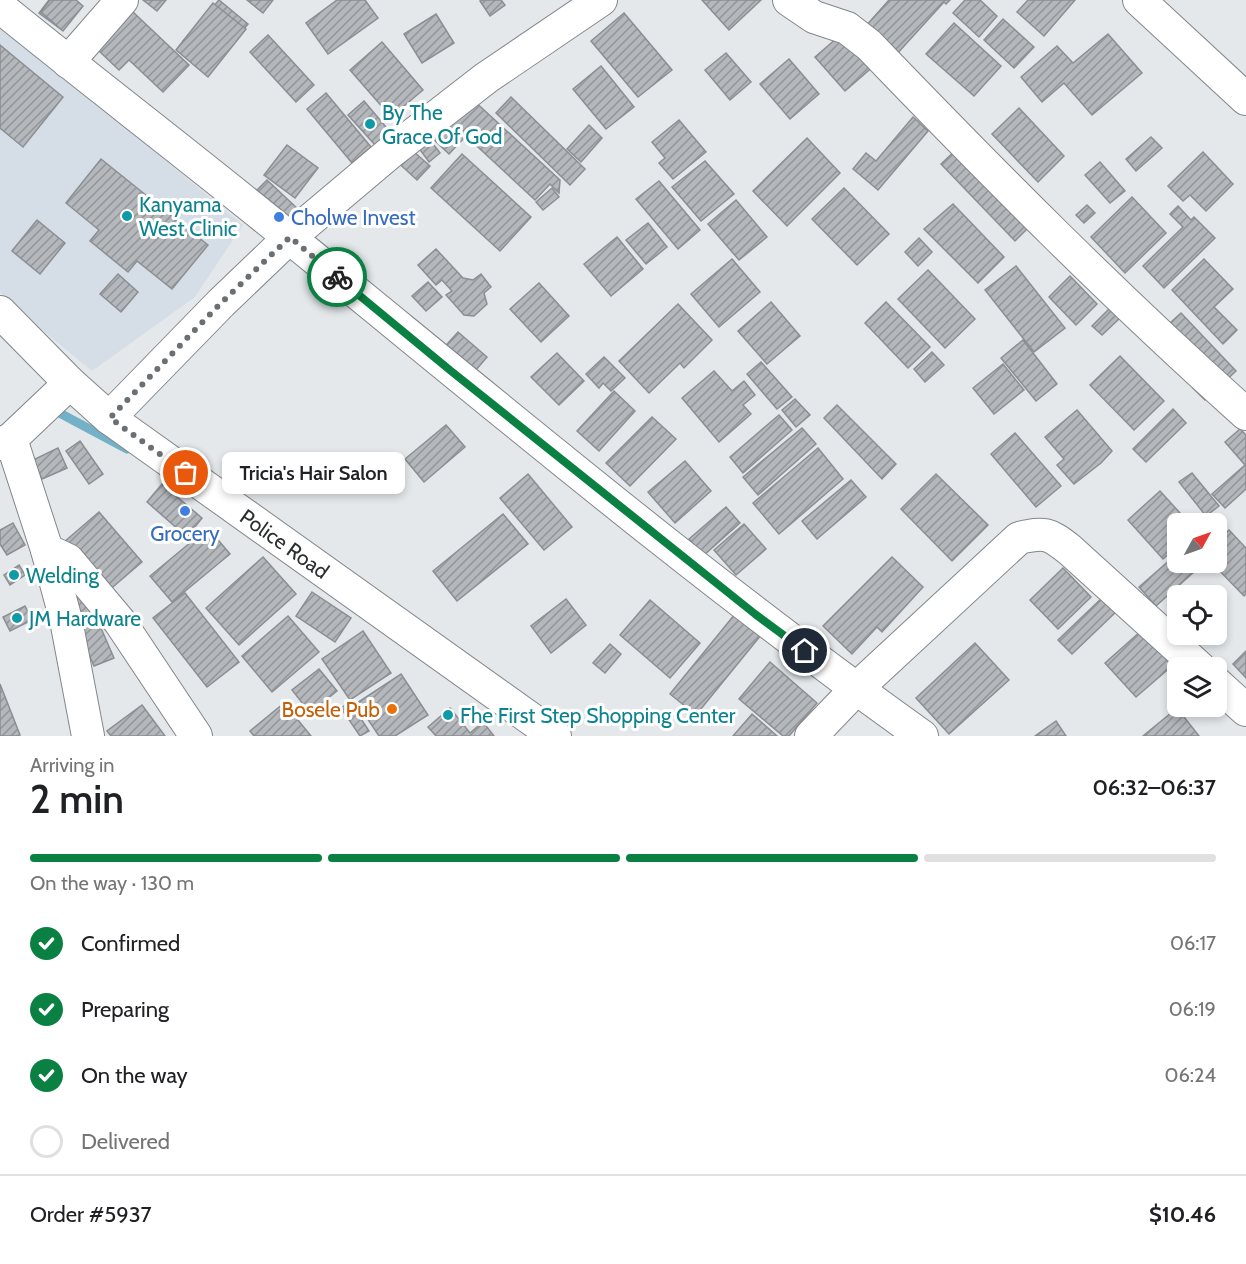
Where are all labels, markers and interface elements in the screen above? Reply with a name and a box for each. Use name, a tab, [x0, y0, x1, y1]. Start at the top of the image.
place label: By The Grace Of God	[382, 100, 502, 149]
marker: By The Grace Of God	[363, 117, 377, 131]
place label: Kanyama West Clinic	[139, 192, 237, 241]
place label: Cholwe Invest	[291, 205, 416, 230]
marker: Kanyama West Clinic	[120, 209, 134, 223]
marker: Cholwe Invest	[272, 210, 286, 224]
courier	[307, 247, 367, 307]
icon: bike	[321, 261, 354, 294]
pin	[160, 447, 211, 498]
callout: Tricia's Hair Salon	[222, 452, 405, 494]
icon: bag	[169, 456, 202, 489]
text: Tricia's Hair Salon	[239, 461, 388, 485]
street label: Police Road	[236, 503, 334, 583]
marker: Grocery	[178, 504, 192, 518]
north arrow	[1167, 513, 1227, 573]
map controls	[1167, 513, 1227, 717]
place label: Grocery	[150, 521, 220, 546]
place label: Welding	[26, 563, 99, 588]
marker: Welding	[7, 568, 21, 582]
button: locate	[1167, 585, 1227, 645]
place label: JM Hardware	[28, 606, 141, 631]
marker: JM Hardware	[10, 611, 24, 625]
pin	[779, 625, 830, 676]
icon: home	[788, 634, 821, 667]
button: layers	[1167, 657, 1227, 717]
place label: Bosele Pub	[282, 697, 380, 722]
marker: Bosele Pub	[385, 702, 399, 716]
place label: Fhe First Step Shopping Center	[460, 703, 736, 728]
marker: Fhe First Step Shopping Center	[441, 708, 455, 722]
text: Arriving in	[30, 753, 114, 777]
text: 06:32–06:37	[1092, 774, 1216, 801]
text: 2 min	[30, 775, 124, 823]
text: On the way · 130 m	[30, 871, 194, 895]
icon: check	[30, 927, 63, 960]
text: Confirmed	[81, 930, 180, 957]
text: 06:17	[1170, 931, 1216, 955]
icon: check	[30, 993, 63, 1026]
text: Preparing	[81, 996, 169, 1023]
text: 06:19	[1169, 997, 1216, 1021]
icon: check	[30, 1059, 63, 1092]
text: On the way	[81, 1062, 188, 1089]
text: 06:24	[1164, 1063, 1216, 1087]
text: Delivered	[81, 1128, 170, 1155]
text: Order #5937	[30, 1201, 152, 1228]
text: $10.46	[1149, 1201, 1216, 1228]

